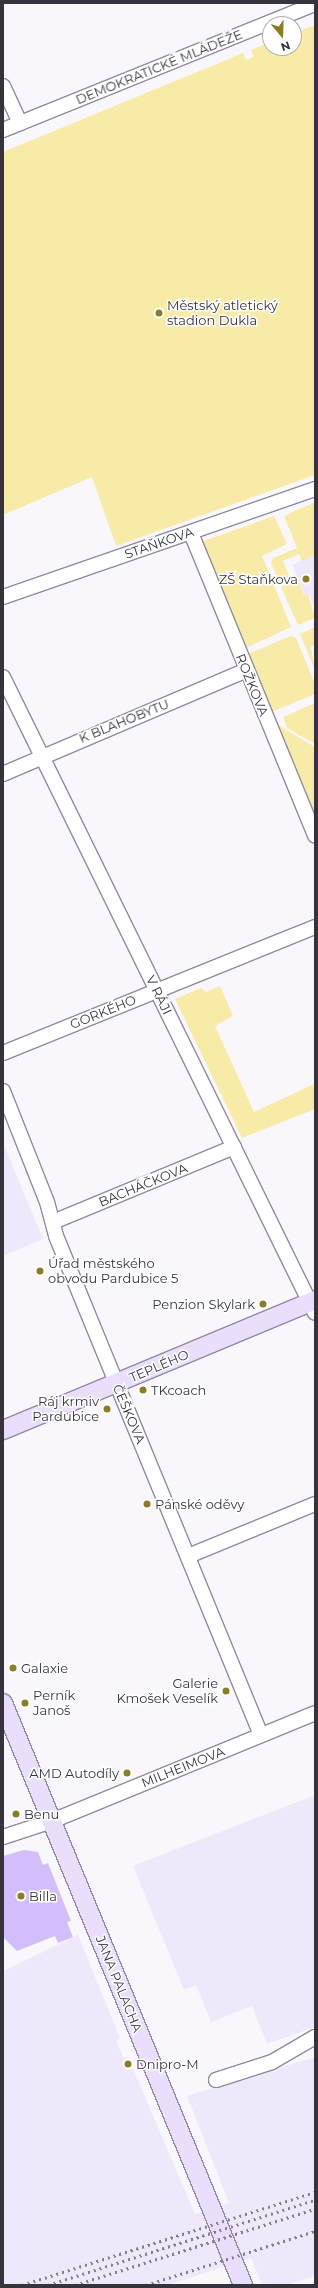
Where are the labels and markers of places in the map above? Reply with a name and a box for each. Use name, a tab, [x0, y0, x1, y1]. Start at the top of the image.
place label: Městský atletický stadion Dukla	[167, 298, 278, 329]
marker: Městský atletický stadion Dukla	[154, 308, 164, 318]
place label: ZŠ Staňkova	[219, 571, 298, 587]
marker: ZŠ Staňkova	[301, 574, 311, 584]
place label: Úřad městského obvodu Pardubice 5	[48, 1256, 178, 1287]
marker: Úřad městského obvodu Pardubice 5	[35, 1266, 45, 1276]
place label: Penzion Skylark	[152, 1296, 255, 1312]
marker: Penzion Skylark	[258, 1299, 268, 1309]
place label: TKcoach	[151, 1382, 206, 1398]
marker: TKcoach	[138, 1385, 148, 1395]
place label: Ráj krmiv Pardubice	[32, 1394, 99, 1425]
marker: Ráj krmiv Pardubice	[102, 1404, 112, 1414]
place label: Pánské oděvy	[155, 1496, 244, 1512]
marker: Pánské oděvy	[142, 1499, 152, 1509]
place label: Galaxie	[21, 1660, 68, 1676]
marker: Galaxie	[8, 1663, 18, 1673]
place label: Galerie Kmošek Veselík	[116, 1676, 218, 1707]
marker: Galerie Kmošek Veselík	[221, 1686, 231, 1696]
place label: Perník Janoš	[33, 1688, 75, 1719]
marker: Perník Janoš	[20, 1698, 30, 1708]
place label: AMD Autodíly	[29, 1765, 119, 1781]
marker: AMD Autodíly	[122, 1768, 132, 1778]
place label: Benu	[24, 1806, 59, 1822]
marker: Benu	[11, 1809, 21, 1819]
place label: Billa	[29, 1888, 57, 1904]
marker: Billa	[16, 1891, 26, 1901]
place label: Dnipro-M	[136, 2056, 199, 2072]
marker: Dnipro-M	[123, 2059, 133, 2069]

